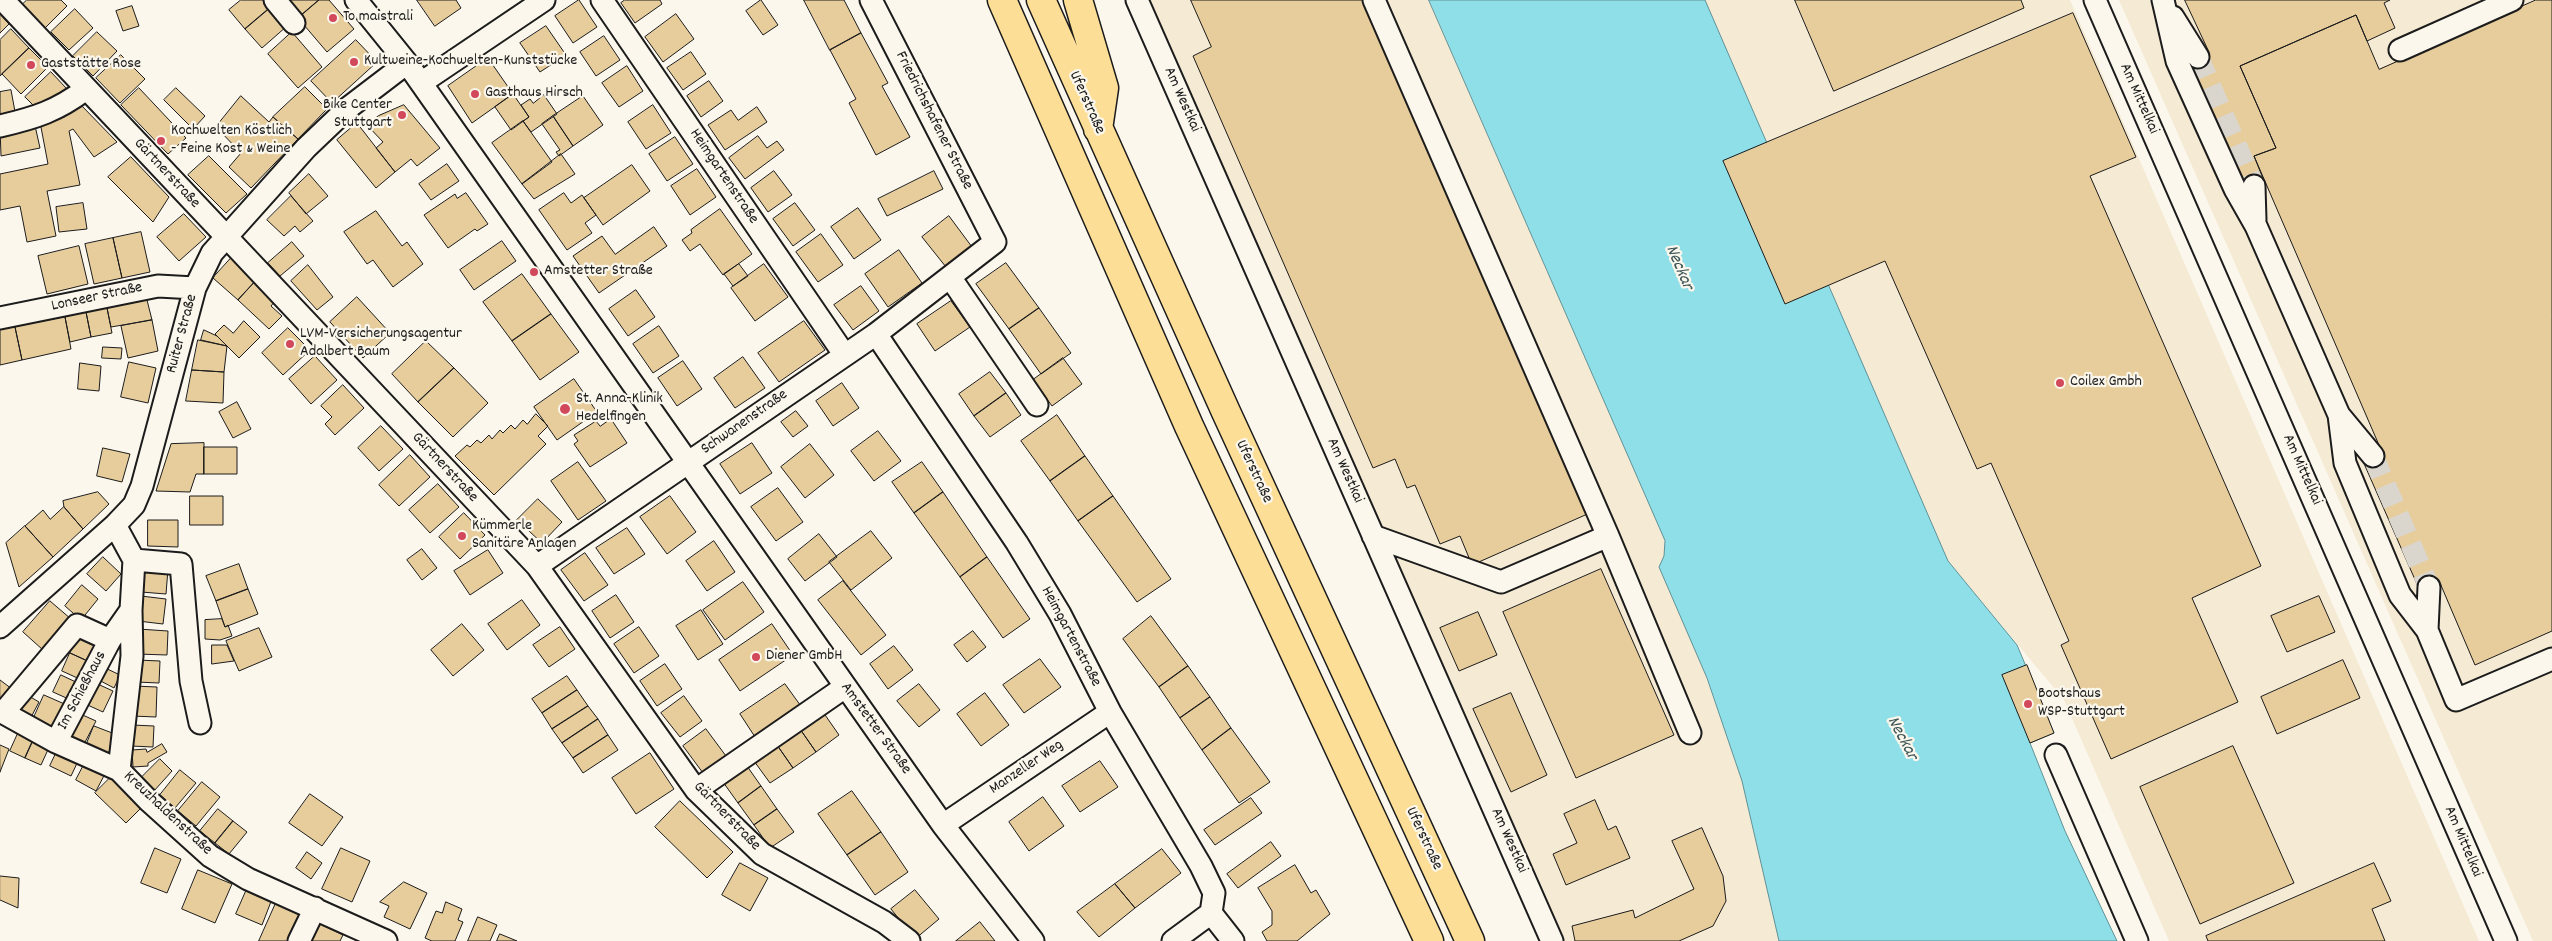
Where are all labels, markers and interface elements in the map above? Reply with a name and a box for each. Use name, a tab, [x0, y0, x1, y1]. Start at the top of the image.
place label: To maistrali	[343, 8, 413, 28]
marker: To maistrali	[327, 12, 339, 24]
street label: Friedrichshafener Straße	[890, 49, 976, 193]
place label: Kultweine-Kochwelten-Kunststücke	[364, 52, 577, 72]
place label: Gaststätte Rose	[41, 55, 141, 75]
marker: Kultweine-Kochwelten-Kunststücke	[348, 56, 360, 68]
marker: Gaststätte Rose	[25, 59, 37, 71]
street label: Am Mittelkai	[2114, 61, 2162, 137]
street label: Am Westkai	[1158, 64, 1204, 136]
street label: Uferstraße	[1064, 68, 1108, 138]
place label: Gasthaus Hirsch	[485, 84, 583, 104]
marker: Gasthaus Hirsch	[469, 88, 481, 100]
place label: Bike Center Stuttgart	[323, 96, 392, 134]
marker: Bike Center Stuttgart	[396, 109, 408, 121]
place label: Kochwelten Köstlich - Feine Kost & Weine	[171, 122, 292, 160]
street label: Heimgartenstraße	[684, 126, 762, 228]
street label: Gärtnerstraße	[129, 135, 203, 213]
marker: Kochwelten Köstlich - Feine Kost & Weine	[155, 135, 167, 147]
water label: Neckar	[1659, 242, 1697, 294]
place label: Amstetter Straße	[544, 262, 653, 282]
marker: Amstetter Straße	[528, 266, 540, 278]
street label: Lonseer Straße	[50, 279, 144, 317]
street label: Ruiter Straße	[163, 292, 203, 376]
place label: LVM-Versicherungsagentur Adalbert Baum	[300, 325, 462, 363]
marker: LVM-Versicherungsagentur Adalbert Baum	[284, 338, 296, 350]
place label: Coilex Gmbh	[2070, 373, 2142, 393]
marker: Coilex Gmbh	[2054, 377, 2066, 389]
street label: Schwanenstraße	[698, 386, 792, 460]
place label: St. Anna-Klinik Hedelfingen	[576, 390, 663, 428]
marker: St. Anna-Klinik Hedelfingen	[558, 402, 572, 416]
street label: Gärtnerstraße	[407, 429, 481, 507]
street label: Am Mittelkai	[2277, 432, 2325, 508]
street label: Am Westkai	[1321, 435, 1367, 507]
street label: Uferstraße	[1230, 438, 1276, 506]
place label: Kümmerle Sanitäre Anlagen	[472, 517, 576, 555]
marker: Kümmerle Sanitäre Anlagen	[456, 530, 468, 542]
street label: Heimgartenstraße	[1036, 584, 1104, 690]
place label: Diener GmbH	[766, 647, 842, 667]
street label: Im Schießhaus	[54, 648, 112, 734]
marker: Diener GmbH	[750, 651, 762, 663]
street label: Amstetter Straße	[835, 679, 915, 779]
place label: Bootshaus WSP-Stuttgart	[2038, 685, 2125, 723]
marker: Bootshaus WSP-Stuttgart	[2022, 698, 2034, 710]
water label: Neckar	[1881, 713, 1921, 765]
street label: Manzeller Weg	[986, 736, 1068, 800]
street label: Kreuzhaldenstraße	[119, 768, 215, 860]
street label: Gärtnerstraße	[688, 778, 764, 856]
street label: Am Mittelkai	[2438, 804, 2486, 880]
street label: Uferstraße	[1400, 805, 1446, 873]
street label: Am Westkai	[1485, 805, 1531, 877]

